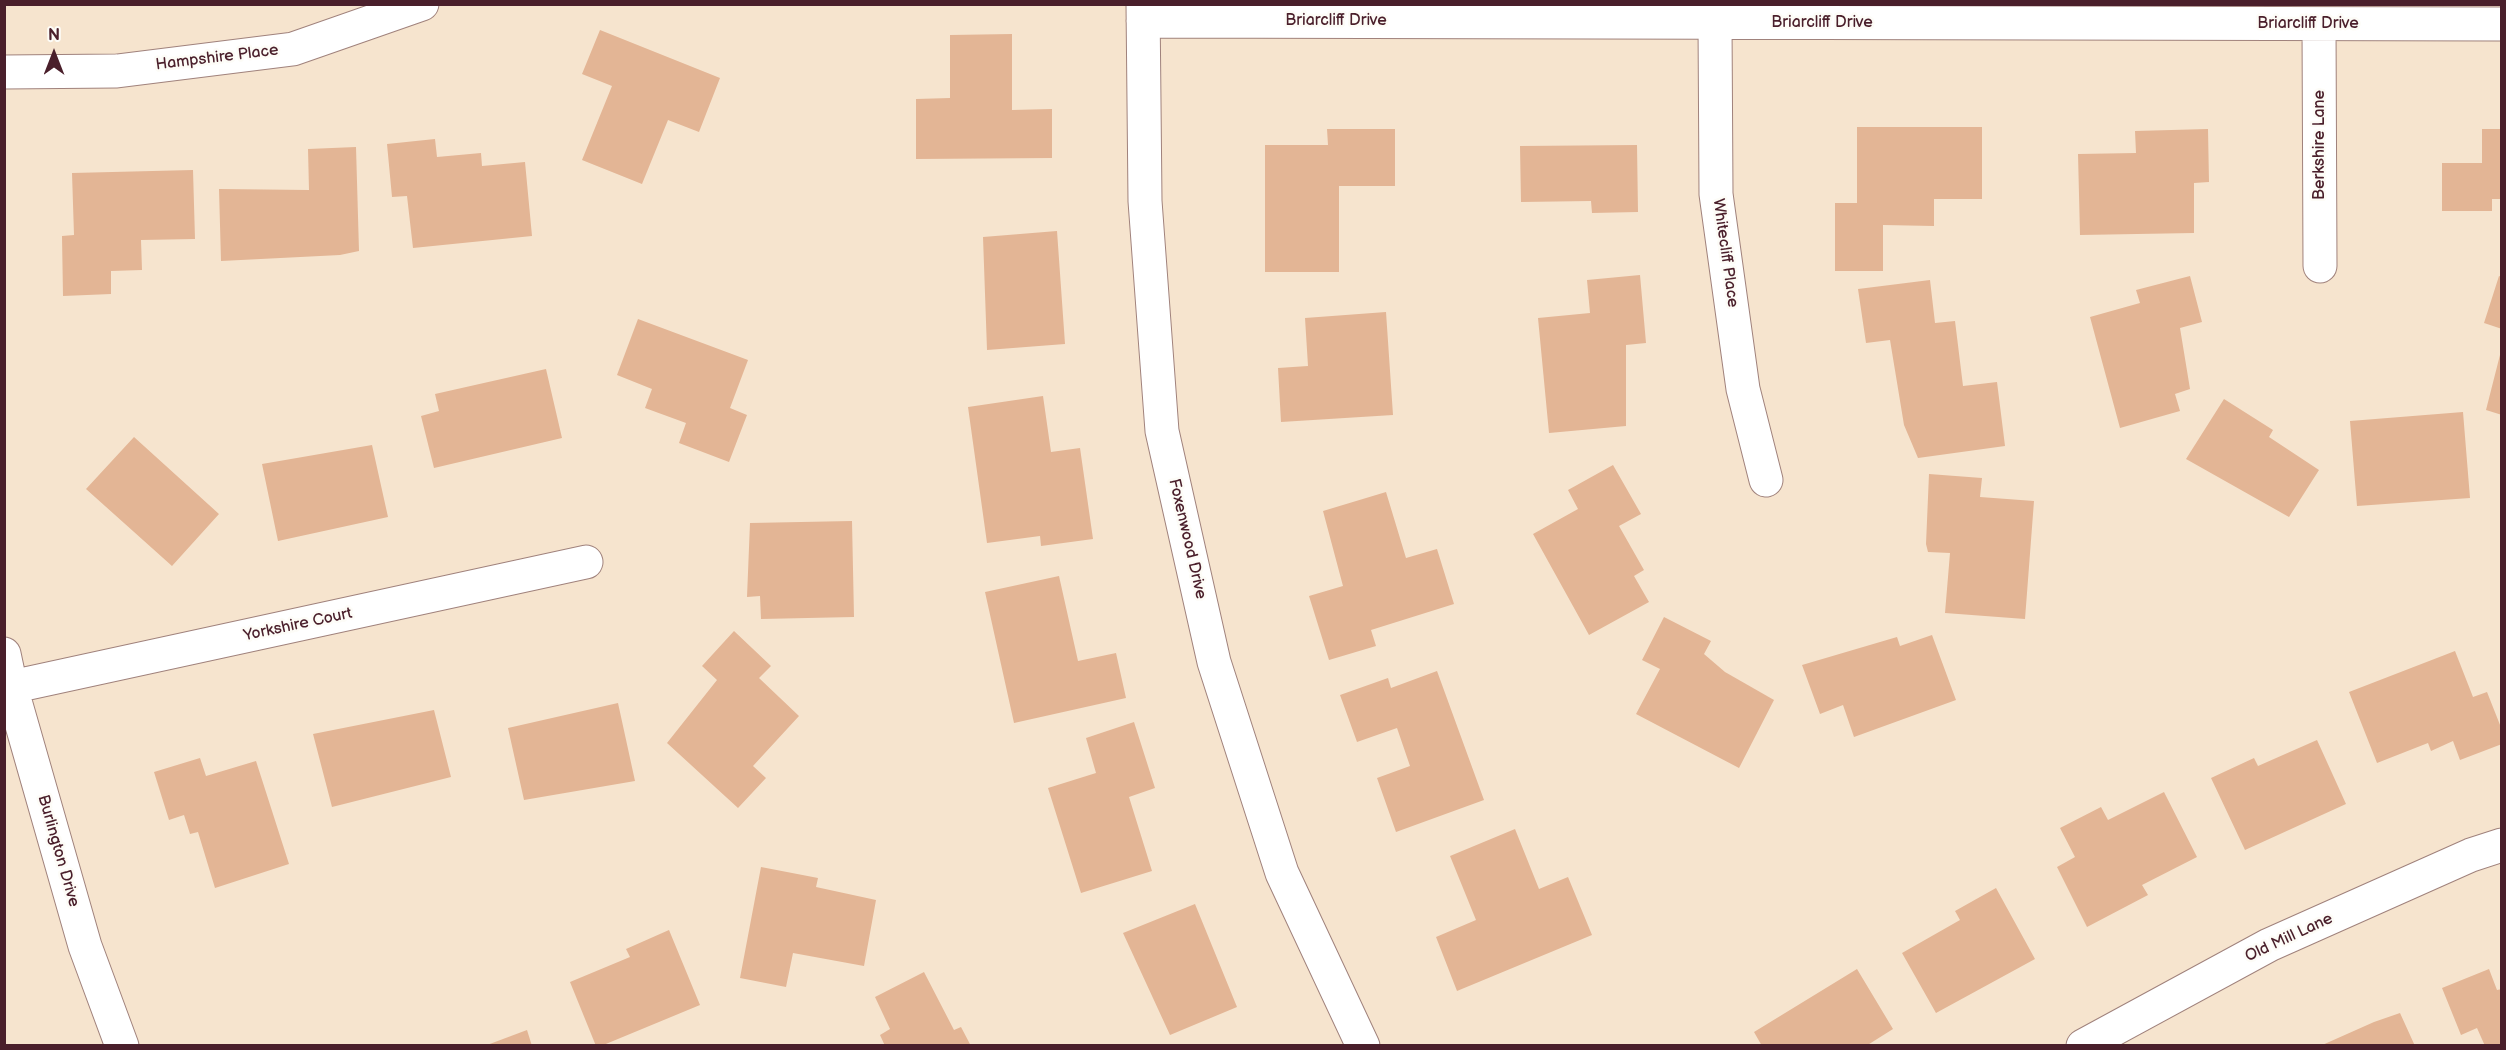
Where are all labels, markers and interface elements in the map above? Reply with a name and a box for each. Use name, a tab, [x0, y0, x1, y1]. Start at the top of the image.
street label: Briarcliff Drive	[1285, 11, 1387, 31]
street label: Briarcliff Drive	[1771, 13, 1873, 33]
street label: Briarcliff Drive	[2257, 14, 2359, 34]
north arrow	[24, 24, 84, 84]
text: N	[48, 26, 60, 45]
street label: Hampshire Place	[154, 41, 280, 75]
street label: Berkshire Lane	[2310, 90, 2330, 200]
street label: Whitecliff Place	[1708, 197, 1742, 309]
street label: Foxenwood Drive	[1164, 477, 1210, 601]
street label: Yorkshire Court	[242, 604, 354, 646]
street label: Burlington Drive	[33, 793, 83, 909]
street label: Old Mill Lane	[2242, 909, 2336, 967]

